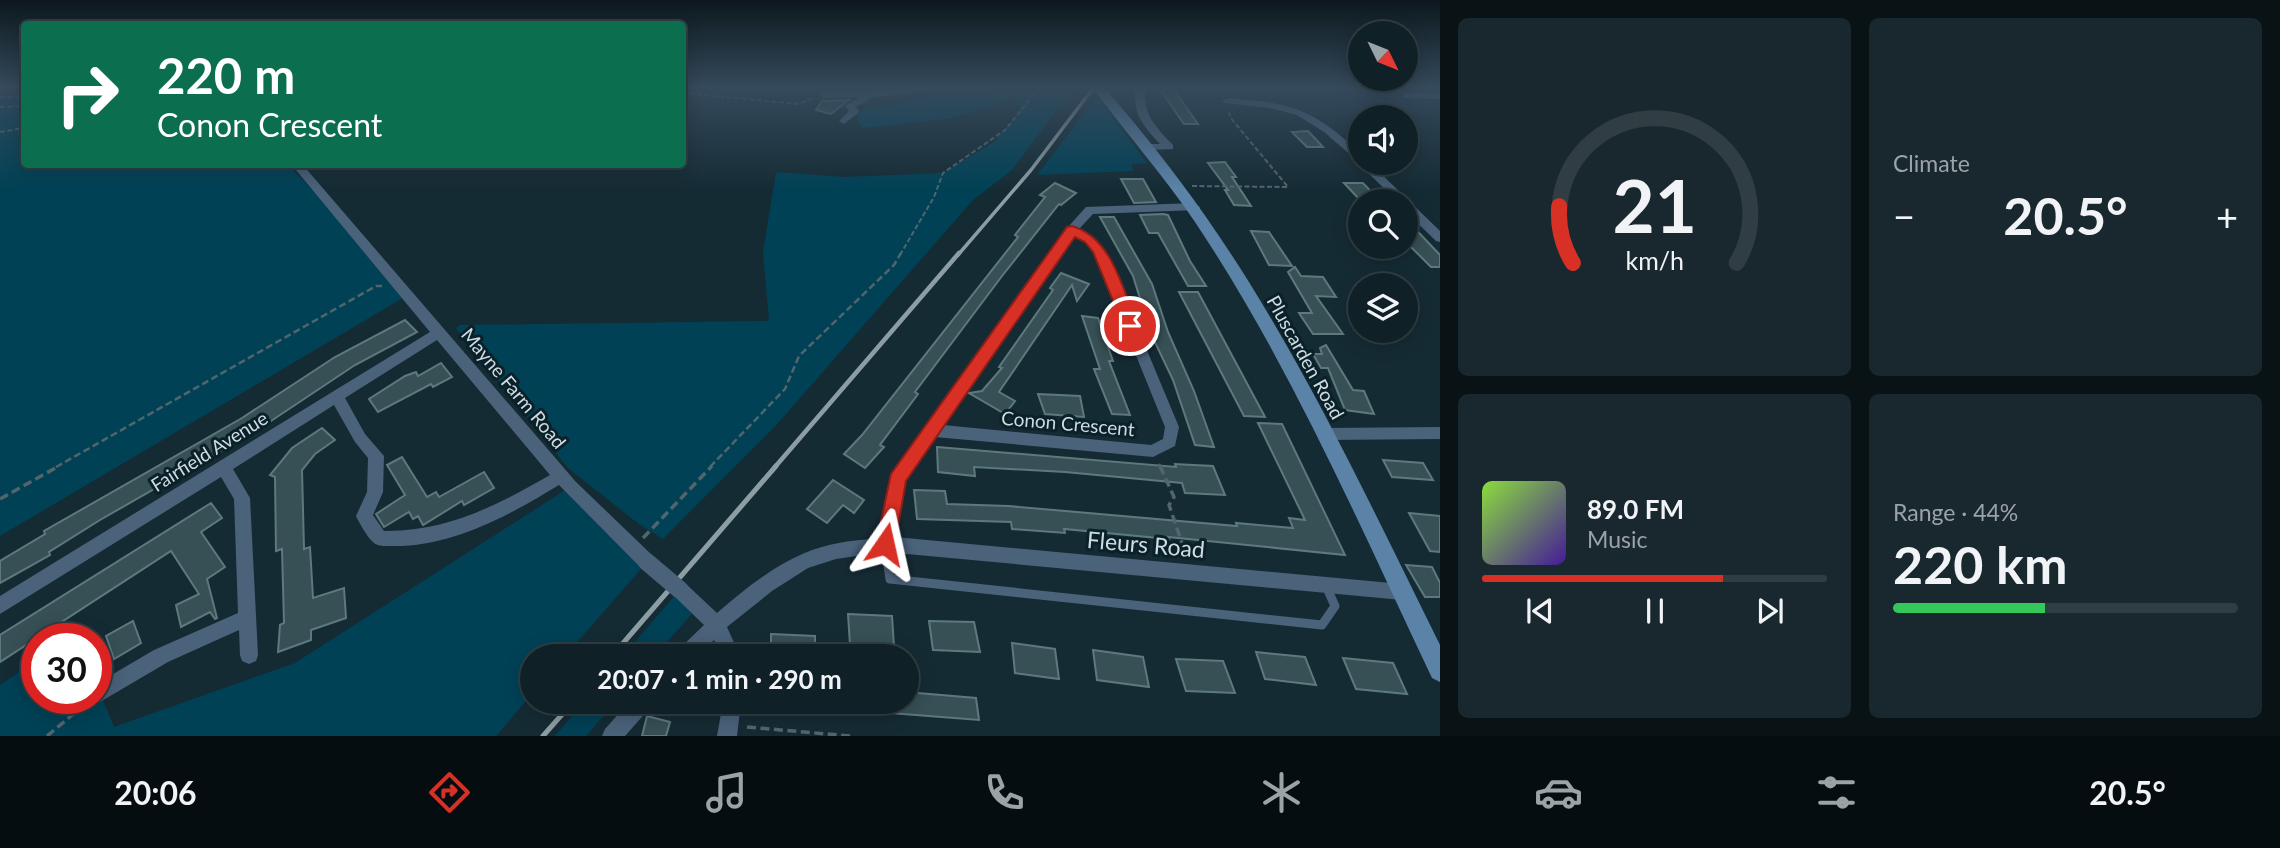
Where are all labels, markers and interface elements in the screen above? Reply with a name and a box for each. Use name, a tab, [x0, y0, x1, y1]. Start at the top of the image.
north arrow	[1348, 21, 1418, 91]
map controls	[1348, 21, 1418, 343]
text: 220 m	[157, 46, 295, 104]
icon: right	[42, 49, 133, 140]
text: Conon Crescent	[157, 105, 382, 144]
button: sound	[1348, 105, 1418, 175]
text: Climate	[1893, 149, 1970, 177]
text: 21	[1612, 161, 1697, 249]
text: 20.5°	[2003, 184, 2128, 246]
button: search	[1348, 189, 1418, 259]
text: −	[1893, 193, 1915, 239]
text: +	[2216, 193, 2238, 239]
text: km/h	[1625, 245, 1684, 275]
button: layers	[1348, 273, 1418, 343]
street label: Pluscarden Road	[1262, 291, 1350, 423]
pin	[1100, 296, 1160, 356]
icon: arrive	[1111, 307, 1149, 345]
street label: Mayne Farm Road	[457, 323, 571, 453]
street label: Fairfield Avenue	[146, 406, 272, 496]
street label: Conon Crescent	[1000, 406, 1136, 440]
text: 89.0 FM	[1587, 493, 1684, 525]
text: Range · 44%	[1893, 498, 2018, 526]
position arrow	[848, 507, 922, 581]
street label: Fleurs Road	[1086, 525, 1206, 563]
text: Music	[1587, 525, 1647, 553]
text: 220 km	[1893, 533, 2067, 595]
icon: previous	[1521, 592, 1559, 630]
icon: pause	[1636, 592, 1674, 630]
icon: next	[1751, 592, 1789, 630]
speed limit sign: 30	[21, 623, 112, 714]
text: 20:07 · 1 min · 290 m	[597, 663, 842, 695]
icon: directions	[425, 768, 474, 817]
icon: music	[702, 768, 751, 817]
icon: phone	[980, 768, 1029, 817]
icon: climate	[1257, 768, 1306, 817]
icon: car	[1534, 768, 1583, 817]
icon: filters	[1812, 768, 1861, 817]
text: 20:06	[114, 773, 197, 812]
text: 20.5°	[2089, 773, 2166, 812]

